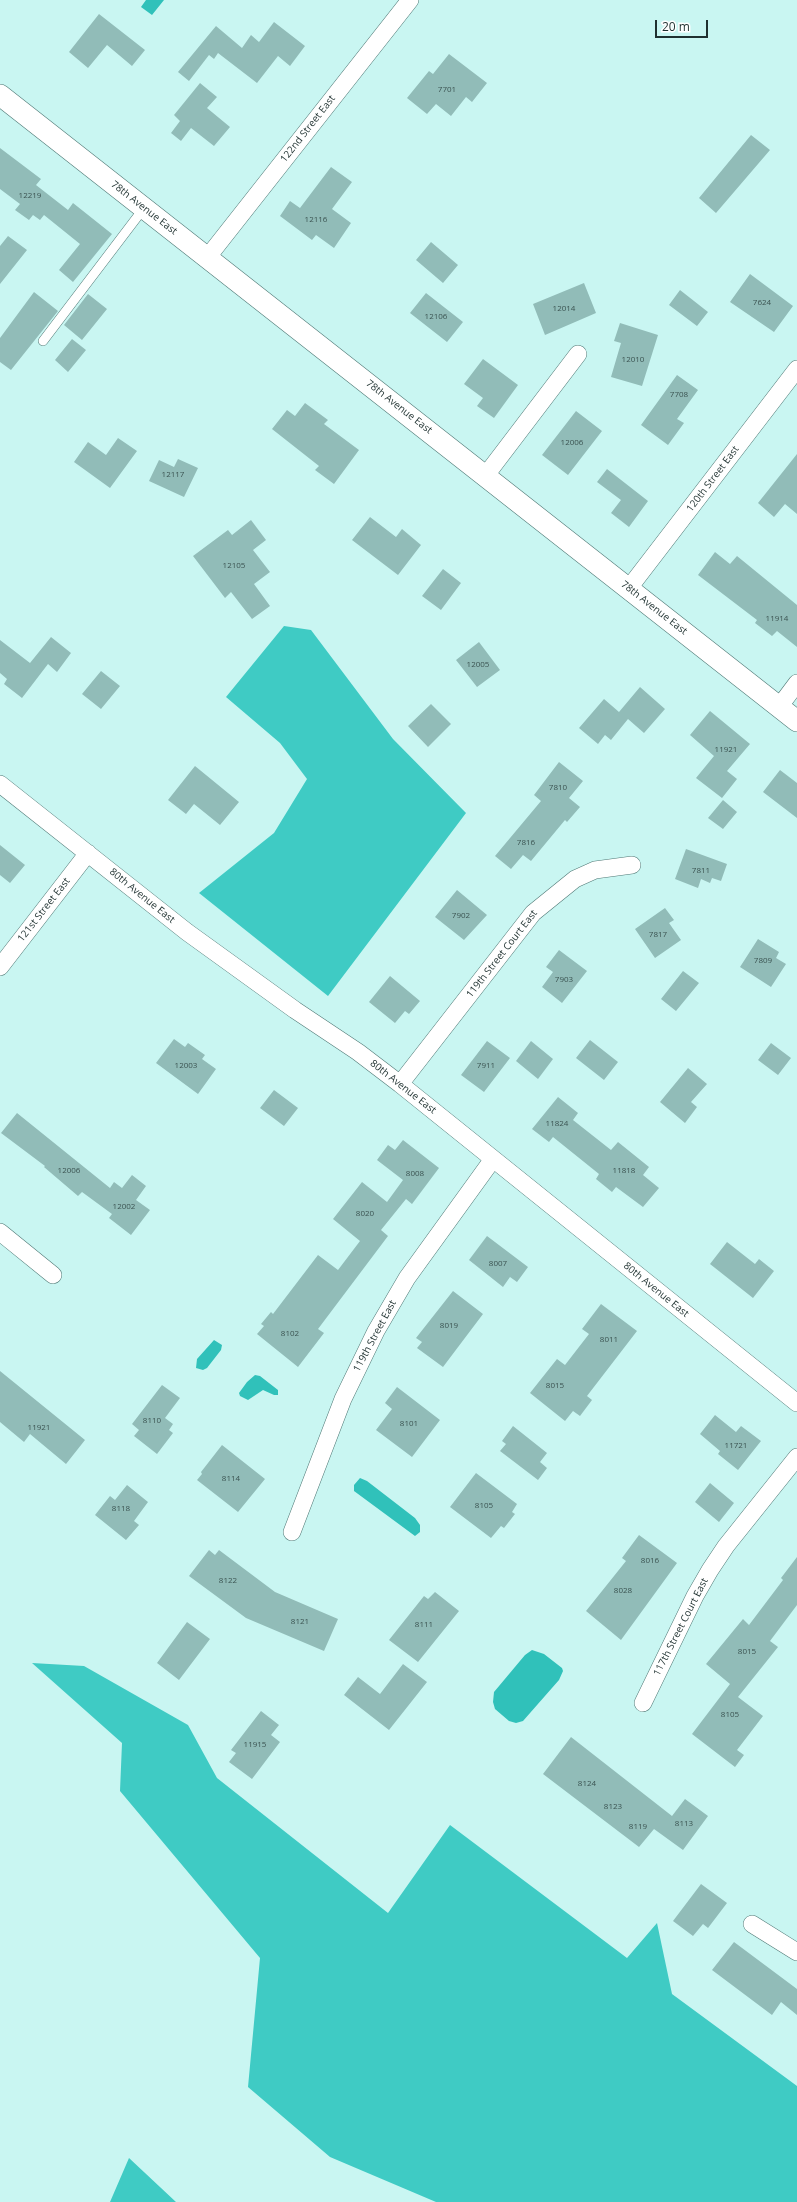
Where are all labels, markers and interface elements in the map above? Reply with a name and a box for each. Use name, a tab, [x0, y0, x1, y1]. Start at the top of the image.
scale bar	[657, 12, 710, 38]
text: 20 m	[662, 18, 690, 35]
house number: 7701	[438, 85, 456, 95]
street label: 122nd Street East	[278, 93, 338, 165]
street label: 78th Avenue East	[109, 178, 179, 238]
house number: 12219	[19, 191, 41, 201]
house number: 12116	[305, 215, 327, 225]
house number: 7624	[753, 298, 771, 308]
house number: 12014	[553, 304, 575, 314]
house number: 12106	[425, 312, 447, 322]
house number: 12010	[622, 355, 644, 365]
street label: 78th Avenue East	[364, 377, 434, 437]
house number: 7708	[670, 390, 688, 400]
house number: 12006	[561, 438, 583, 448]
street label: 120th Street East	[684, 444, 742, 514]
house number: 12117	[162, 470, 184, 480]
house number: 12105	[223, 561, 245, 571]
street label: 78th Avenue East	[619, 578, 689, 638]
house number: 11914	[766, 614, 788, 624]
house number: 12005	[467, 660, 489, 670]
house number: 11921	[715, 745, 737, 755]
house number: 7810	[549, 783, 567, 793]
house number: 7816	[517, 838, 535, 848]
street label: 80th Avenue East	[107, 866, 177, 926]
house number: 7811	[692, 866, 710, 876]
street label: 121st Street East	[15, 876, 73, 944]
street label: 119th Street Court East	[464, 908, 540, 1000]
house number: 7902	[452, 911, 470, 921]
house number: 7817	[649, 930, 667, 940]
house number: 7809	[754, 956, 772, 966]
house number: 7903	[555, 975, 573, 985]
street label: 80th Avenue East	[368, 1057, 438, 1117]
house number: 12003	[175, 1061, 197, 1071]
house number: 7911	[477, 1061, 495, 1071]
house number: 11824	[546, 1119, 568, 1129]
house number: 12006	[58, 1166, 80, 1176]
house number: 11818	[613, 1166, 635, 1176]
house number: 8008	[406, 1169, 424, 1179]
house number: 12002	[113, 1202, 135, 1212]
house number: 8020	[356, 1209, 374, 1219]
house number: 8007	[489, 1259, 507, 1269]
street label: 80th Avenue East	[621, 1260, 691, 1320]
street label: 119th Street East	[351, 1298, 399, 1374]
house number: 8019	[440, 1321, 458, 1331]
house number: 8102	[281, 1329, 299, 1339]
house number: 8011	[600, 1335, 618, 1345]
house number: 8015	[546, 1381, 564, 1391]
house number: 8110	[143, 1416, 161, 1426]
house number: 8101	[400, 1419, 418, 1429]
house number: 11921	[28, 1423, 50, 1433]
house number: 11721	[725, 1441, 747, 1451]
house number: 8114	[222, 1474, 240, 1484]
house number: 8105	[475, 1501, 493, 1511]
house number: 8118	[112, 1504, 130, 1514]
house number: 8016	[641, 1556, 659, 1566]
house number: 8122	[219, 1576, 237, 1586]
street label: 117th Street Court East	[651, 1576, 711, 1678]
house number: 8028	[614, 1586, 632, 1596]
house number: 8121	[291, 1617, 309, 1627]
house number: 8111	[415, 1620, 433, 1630]
house number: 8015	[738, 1647, 756, 1657]
house number: 8105	[721, 1710, 739, 1720]
house number: 11915	[244, 1740, 266, 1750]
house number: 8124	[578, 1779, 596, 1789]
house number: 8123	[604, 1802, 622, 1812]
house number: 8113	[675, 1819, 693, 1829]
house number: 8119	[629, 1822, 647, 1832]

